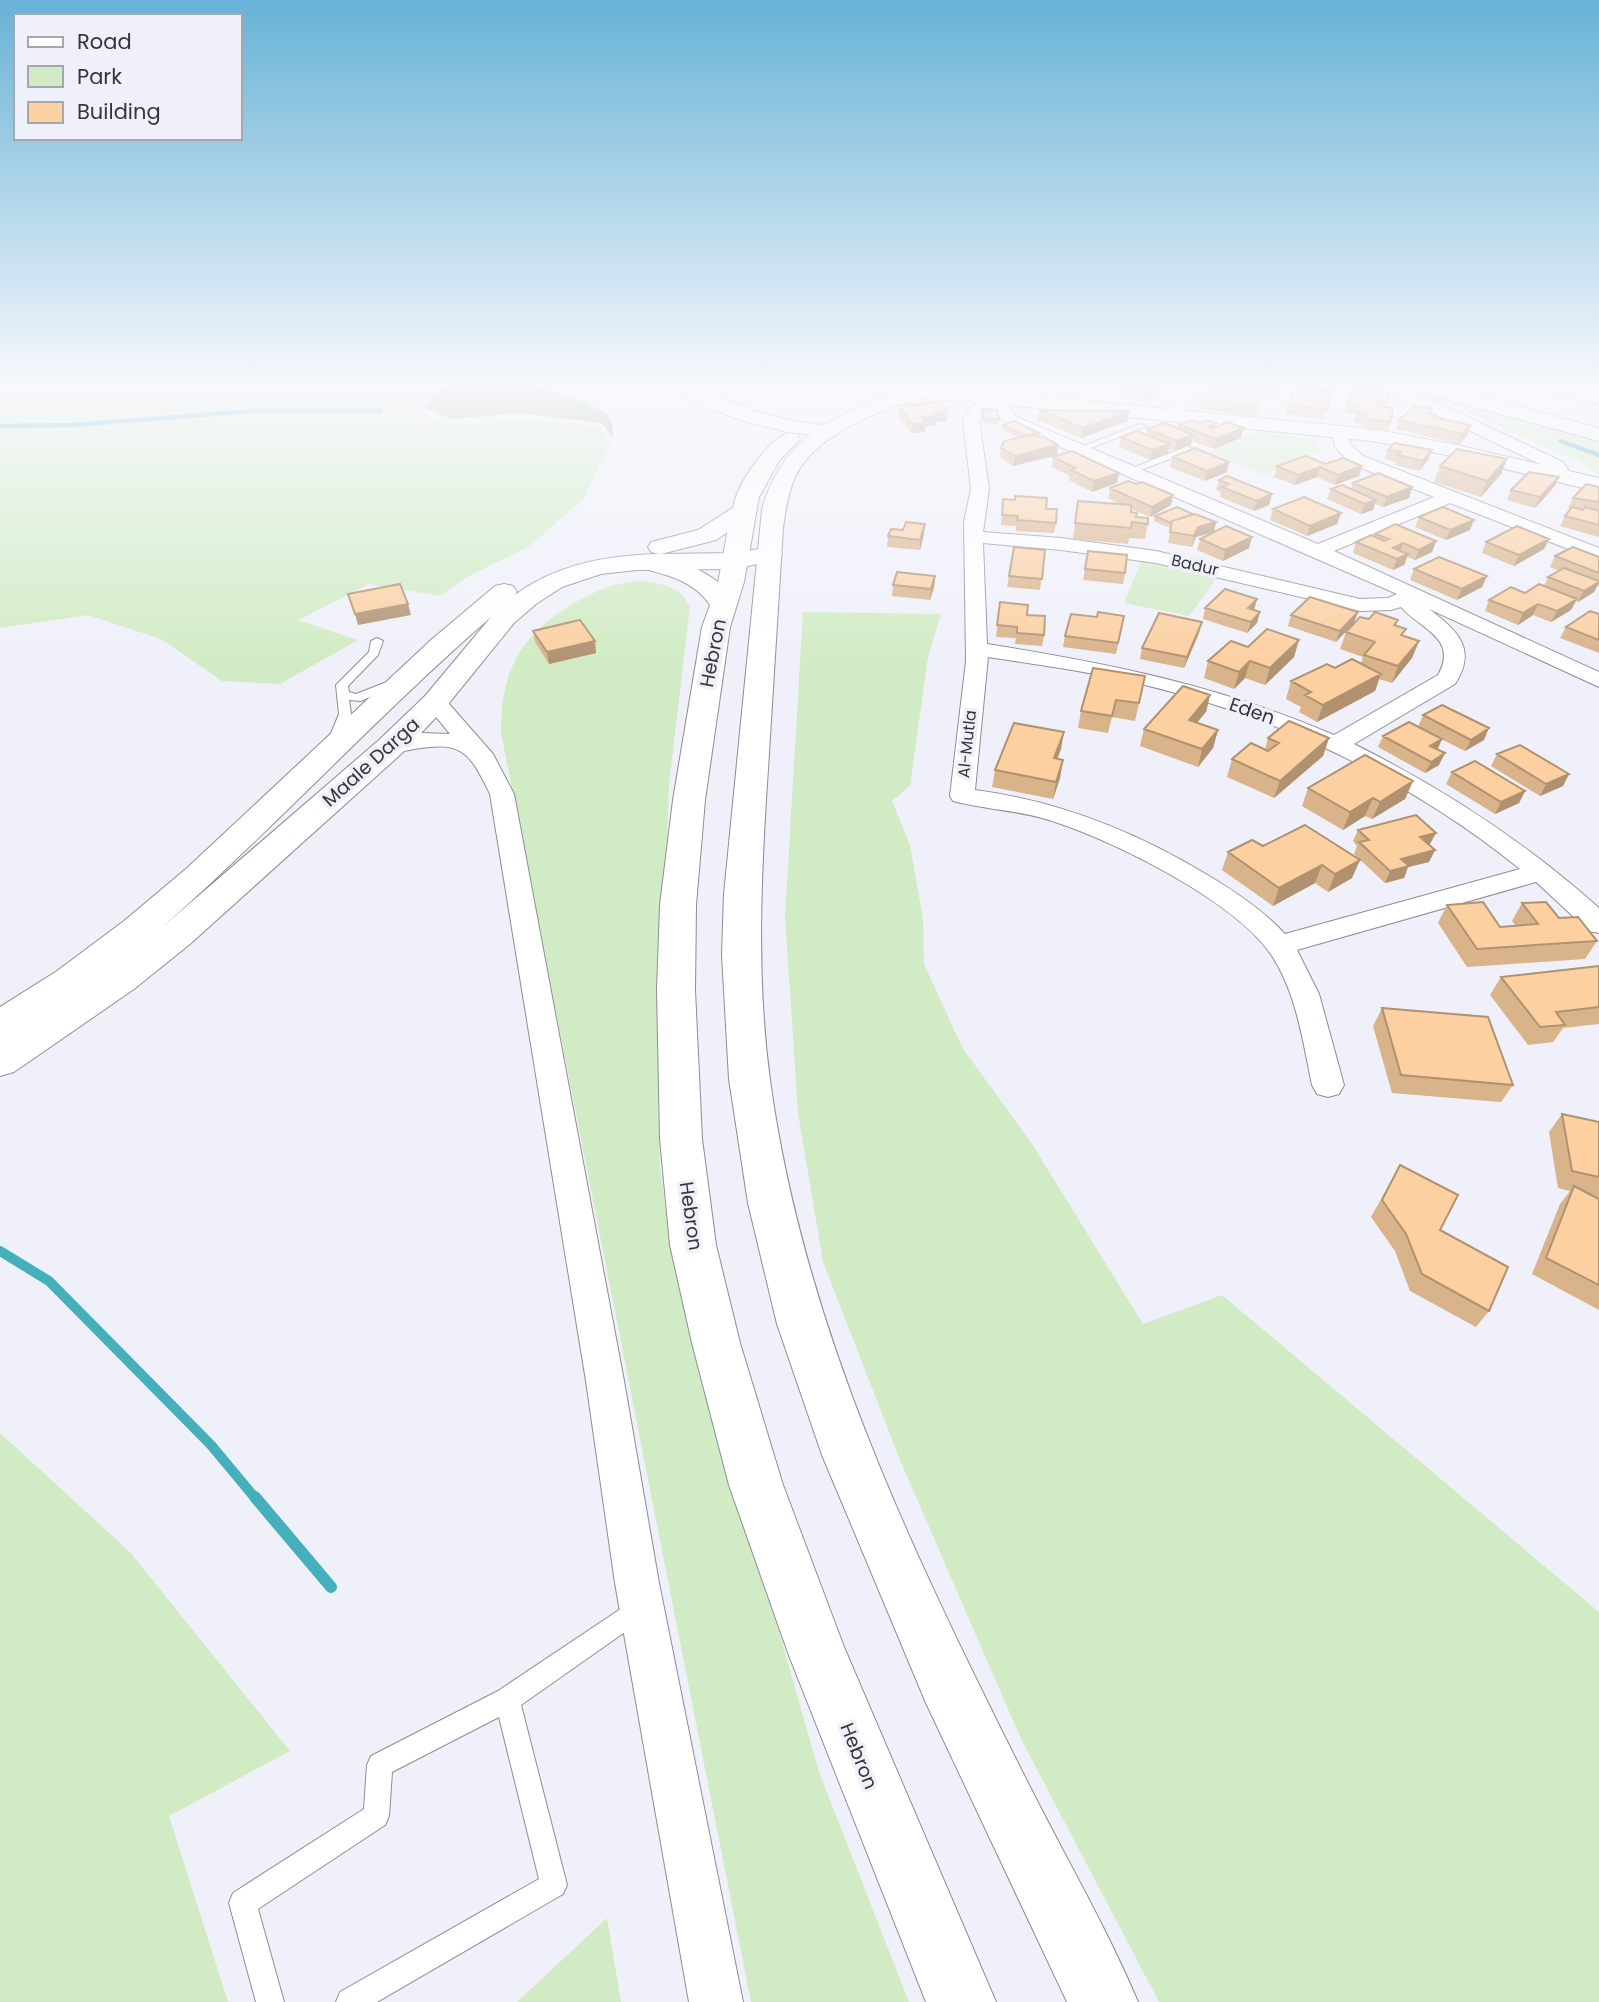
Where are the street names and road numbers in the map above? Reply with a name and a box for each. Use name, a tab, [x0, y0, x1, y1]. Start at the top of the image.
street label: Badur	[1169, 548, 1221, 582]
street label: Hebron	[693, 616, 733, 690]
street label: Eden	[1226, 691, 1278, 731]
street label: Al-Mutla	[952, 709, 982, 779]
street label: Maale Darga	[316, 711, 426, 813]
street label: Hebron	[673, 1180, 709, 1252]
street label: Hebron	[834, 1719, 884, 1793]

